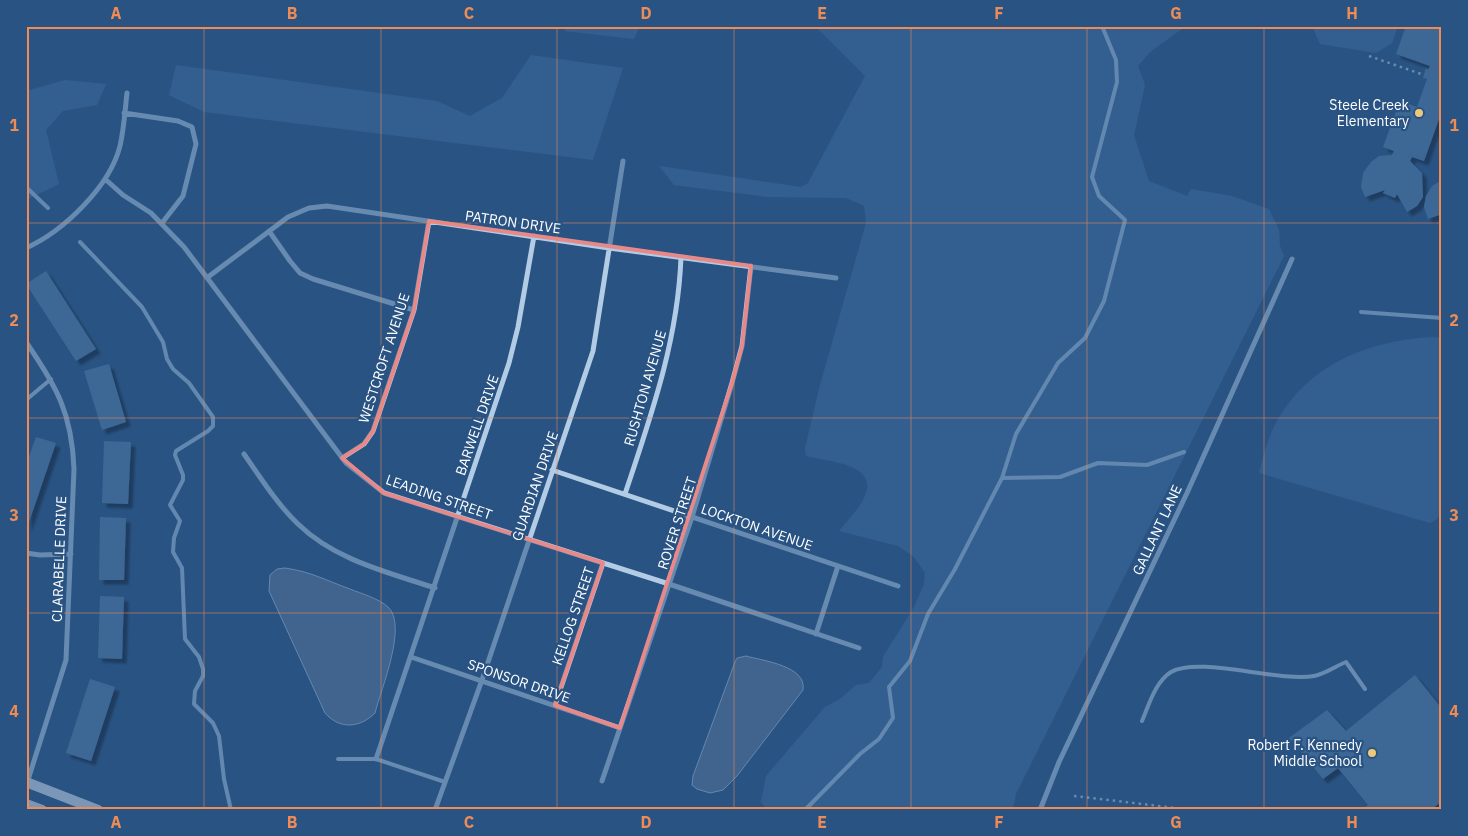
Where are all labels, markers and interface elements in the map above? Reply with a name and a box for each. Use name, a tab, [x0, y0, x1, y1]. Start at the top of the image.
text: A	[111, 3, 122, 23]
text: B	[287, 3, 298, 23]
text: C	[464, 3, 474, 23]
text: D	[640, 3, 652, 23]
text: E	[817, 3, 827, 23]
text: F	[994, 3, 1004, 23]
text: G	[1170, 3, 1182, 23]
text: H	[1346, 3, 1358, 23]
place label: Steele Creek Elementary	[1329, 96, 1410, 130]
marker: Steele Creek Elementary	[1413, 107, 1425, 119]
text: 1	[9, 115, 19, 135]
text: 1	[1449, 115, 1459, 135]
street label: PATRON DRIVE	[464, 206, 562, 238]
street label: WESTCROFT AVENUE	[354, 291, 414, 425]
text: 2	[9, 310, 19, 330]
text: 2	[1449, 310, 1459, 330]
street label: RUSHTON AVENUE	[620, 328, 670, 448]
street label: BARWELL DRIVE	[451, 372, 503, 478]
street label: GUARDIAN DRIVE	[508, 429, 562, 543]
street label: LEADING STREET	[383, 470, 495, 524]
street label: ROVER STREET	[653, 474, 701, 572]
street label: GALLANT LANE	[1128, 482, 1186, 578]
street label: CLARABELLE DRIVE	[48, 496, 70, 622]
street label: LOCKTON AVENUE	[699, 499, 815, 555]
text: 3	[9, 505, 19, 525]
text: 3	[1449, 505, 1459, 525]
street label: KELLOG STREET	[548, 564, 598, 668]
street label: SPONSOR DRIVE	[465, 655, 573, 707]
text: 4	[9, 701, 19, 721]
text: 4	[1449, 701, 1459, 721]
place label: Robert F. Kennedy Middle School	[1247, 736, 1362, 770]
marker: Robert F. Kennedy Middle School	[1366, 747, 1378, 759]
text: A	[111, 812, 122, 832]
text: B	[287, 812, 298, 832]
text: C	[464, 812, 474, 832]
text: D	[640, 812, 652, 832]
text: E	[817, 812, 827, 832]
text: F	[994, 812, 1004, 832]
text: G	[1170, 812, 1182, 832]
text: H	[1346, 812, 1358, 832]

